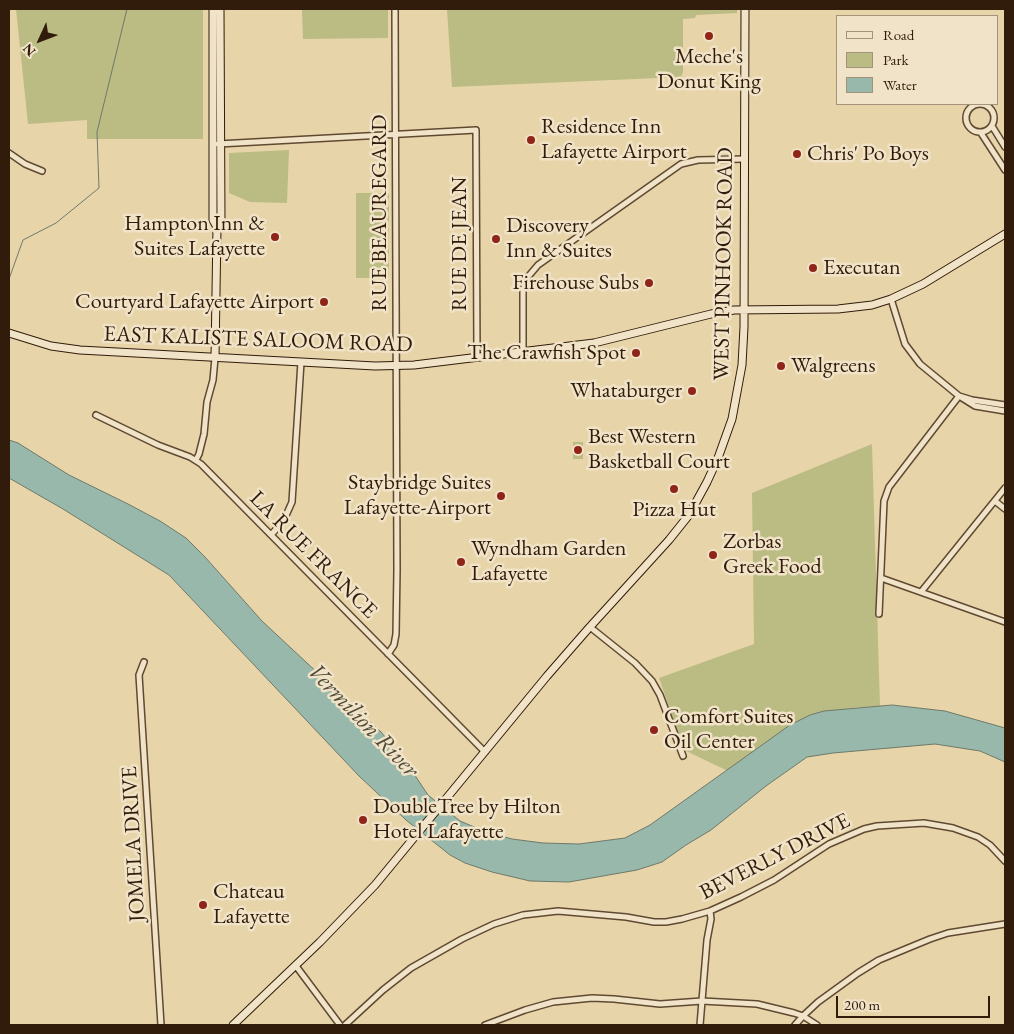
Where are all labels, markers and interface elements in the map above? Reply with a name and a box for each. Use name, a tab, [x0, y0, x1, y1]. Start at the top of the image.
north arrow	[15, 15, 65, 65]
legend	[836, 15, 999, 105]
text: Road	[883, 25, 914, 44]
marker: Meche's Donut King	[703, 30, 715, 42]
text: N	[19, 40, 39, 61]
place label: Meche's Donut King	[657, 44, 761, 96]
text: Park	[883, 50, 909, 69]
text: Water	[883, 75, 917, 94]
street label: RUE BEAUREGARD	[367, 114, 393, 312]
place label: Residence Inn Lafayette Airport	[541, 114, 687, 165]
marker: Residence Inn Lafayette Airport	[525, 134, 537, 146]
place label: Chris' Po Boys	[807, 141, 929, 167]
street label: WEST PINHOOK ROAD	[709, 147, 739, 381]
marker: Chris' Po Boys	[791, 148, 803, 160]
street label: RUE DE JEAN	[447, 177, 473, 311]
place label: Hampton Inn & Suites Lafayette	[124, 211, 265, 262]
place label: Discovery Inn & Suites	[506, 213, 612, 264]
marker: Hampton Inn & Suites Lafayette	[269, 231, 281, 243]
marker: Discovery Inn & Suites	[490, 233, 502, 245]
place label: Executan	[823, 255, 901, 281]
marker: Executan	[807, 262, 819, 274]
place label: Firehouse Subs	[512, 270, 639, 296]
marker: Firehouse Subs	[643, 277, 655, 289]
place label: Courtyard Lafayette Airport	[75, 289, 314, 315]
marker: Courtyard Lafayette Airport	[318, 296, 330, 308]
street label: EAST KALISTE SALOOM ROAD	[103, 321, 413, 359]
place label: The Crawfish Spot	[467, 340, 626, 366]
marker: The Crawfish Spot	[630, 347, 642, 359]
place label: Walgreens	[791, 353, 876, 379]
marker: Walgreens	[775, 360, 787, 372]
place label: Whataburger	[570, 378, 682, 404]
marker: Whataburger	[686, 385, 698, 397]
place label: Best Western Basketball Court	[588, 424, 730, 476]
marker: Best Western Basketball Court	[572, 444, 584, 456]
place label: Staybridge Suites Lafayette-Airport	[344, 470, 491, 522]
marker: Pizza Hut	[668, 483, 680, 495]
street label: LA RUE FRANCE	[244, 486, 382, 624]
marker: Staybridge Suites Lafayette-Airport	[495, 490, 507, 502]
place label: Pizza Hut	[632, 497, 716, 523]
place label: Zorbas Greek Food	[723, 529, 822, 580]
place label: Wyndham Garden Lafayette	[471, 536, 626, 588]
marker: Zorbas Greek Food	[707, 549, 719, 561]
marker: Wyndham Garden Lafayette	[455, 556, 467, 568]
water label: Vermilion River	[302, 658, 424, 784]
place label: Comfort Suites Oil Center	[664, 704, 793, 756]
marker: Comfort Suites Oil Center	[648, 724, 660, 736]
street label: JOMELA DRIVE	[117, 765, 151, 923]
place label: DoubleTree by Hilton Hotel Lafayette	[373, 794, 561, 846]
street label: BEVERLY DRIVE	[695, 808, 855, 906]
marker: DoubleTree by Hilton Hotel Lafayette	[357, 814, 369, 826]
place label: Chateau Lafayette	[213, 879, 290, 930]
marker: Chateau Lafayette	[197, 899, 209, 911]
scale bar	[839, 986, 993, 1018]
text: 200 m	[844, 995, 880, 1014]

